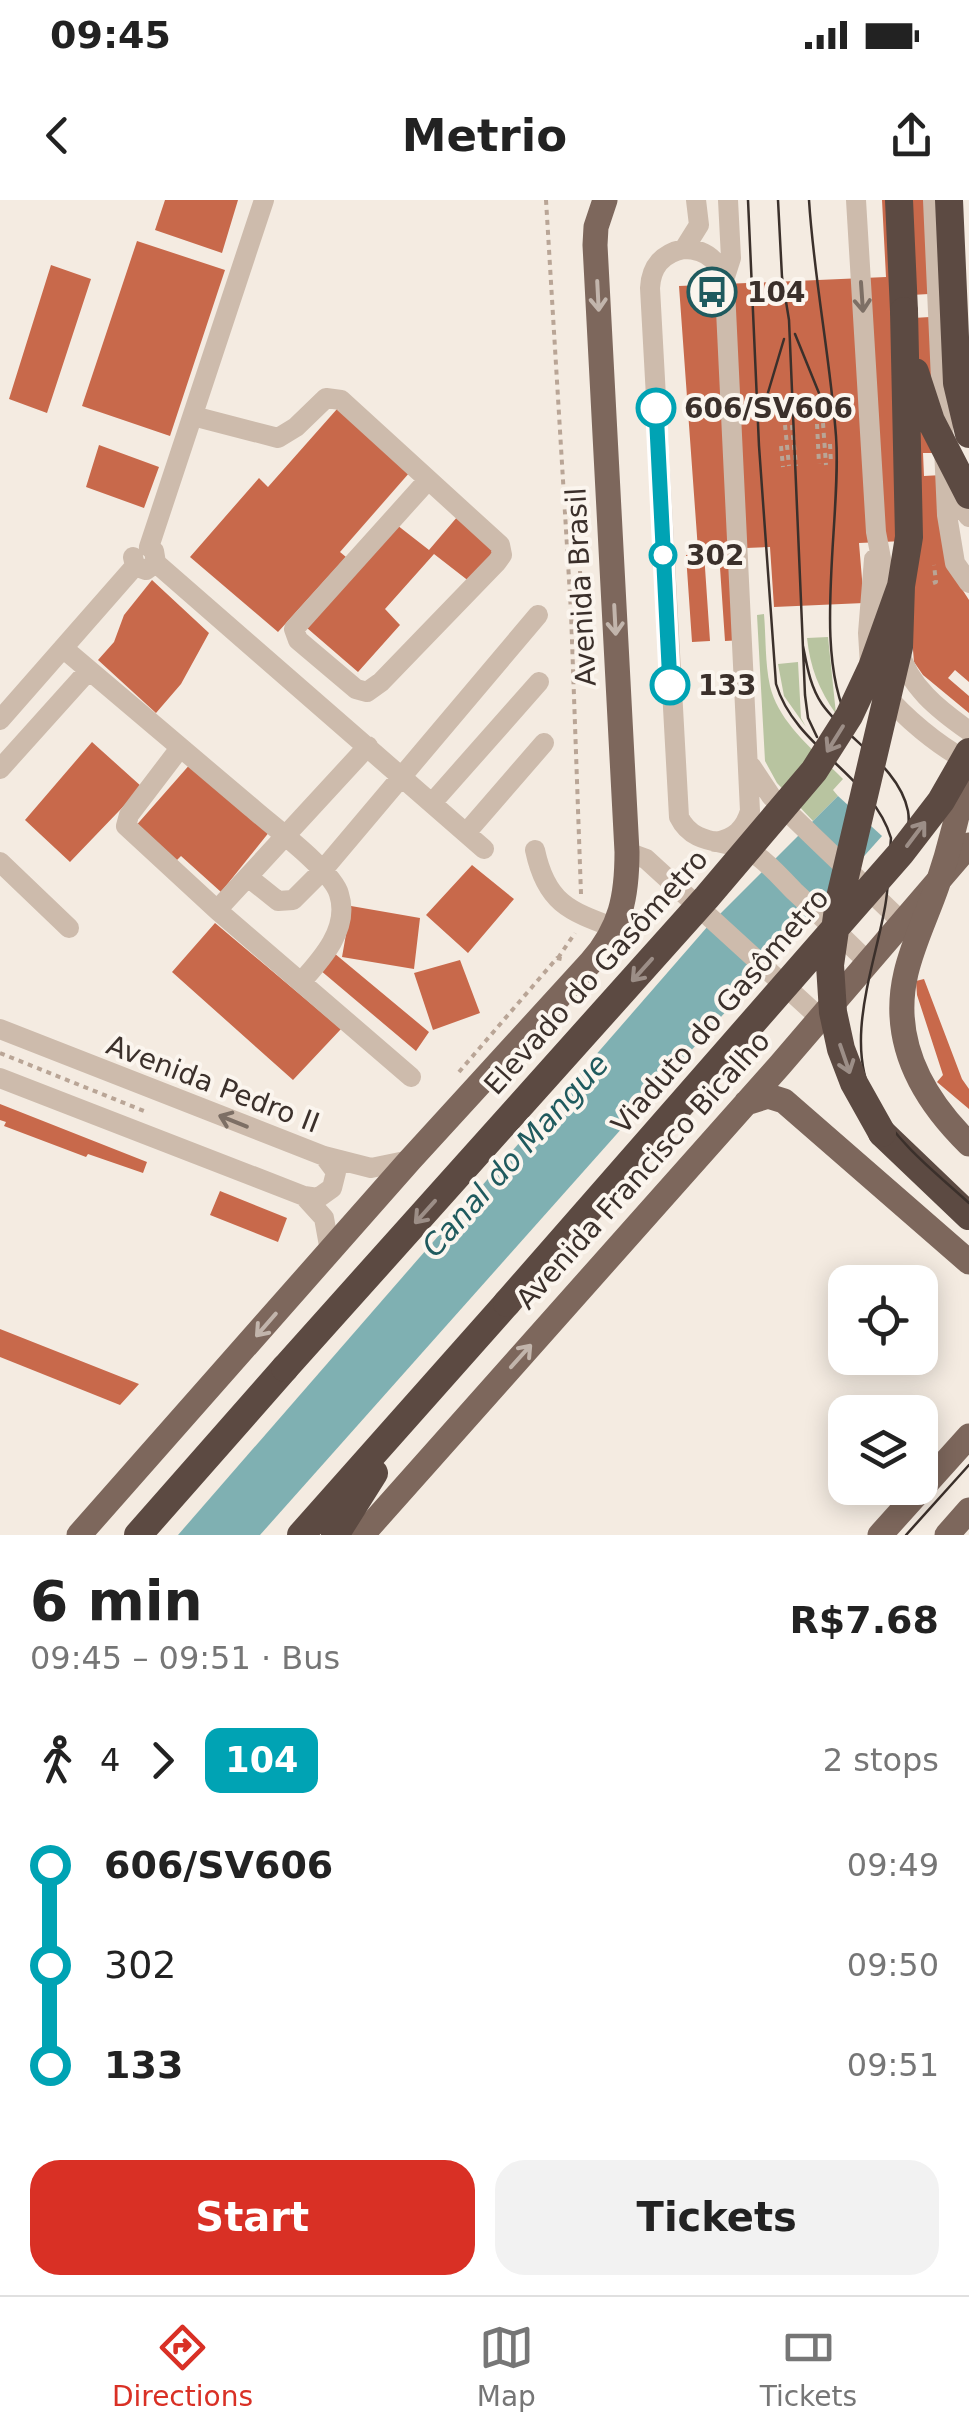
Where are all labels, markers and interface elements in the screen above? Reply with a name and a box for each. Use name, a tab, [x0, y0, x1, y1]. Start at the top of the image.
text: 09:45	[50, 13, 171, 57]
icon: back	[30, 108, 85, 163]
icon: share	[884, 108, 939, 163]
text: Metrio	[402, 109, 567, 162]
bus stop icon: 104	[686, 266, 738, 318]
place label: 104	[747, 276, 805, 309]
one-way arrow	[589, 279, 608, 311]
one-way arrow	[853, 281, 872, 313]
marker: 606/SV606	[637, 389, 675, 427]
place label: 606/SV606	[684, 392, 853, 425]
street label: Avenida Brasil	[559, 487, 603, 687]
place label: 302	[686, 539, 744, 572]
marker: 302	[650, 542, 676, 568]
one-way arrow	[606, 604, 625, 636]
marker: 133	[651, 666, 689, 704]
place label: 133	[698, 669, 756, 702]
one-way arrow	[825, 724, 845, 753]
one-way arrow	[905, 821, 926, 848]
street label: Elevado do Gasômetro	[477, 843, 715, 1101]
street label: Viaduto do Gasômetro	[605, 882, 835, 1140]
one-way arrow	[631, 957, 654, 982]
street label: Avenida Francisco Bicalho	[509, 1024, 777, 1316]
street label: Avenida Pedro II	[102, 1028, 324, 1140]
one-way arrow	[837, 1042, 855, 1074]
water label: Canal do Mangue	[415, 1046, 615, 1264]
one-way arrow	[218, 1111, 249, 1129]
one-way arrow	[414, 1199, 437, 1224]
map controls	[828, 1265, 938, 1505]
button: locate	[828, 1265, 938, 1375]
one-way arrow	[255, 1312, 278, 1337]
one-way arrow	[509, 1344, 532, 1369]
button: layers	[828, 1395, 938, 1505]
text: 6 min	[30, 1569, 203, 1633]
text: R$7.68	[790, 1598, 939, 1642]
text: 09:45 – 09:51 · Bus	[30, 1639, 340, 1677]
icon: walk	[30, 1733, 85, 1788]
icon: forward	[135, 1733, 190, 1788]
text: 104	[225, 1740, 298, 1780]
text: 4	[100, 1741, 120, 1779]
text: 2 stops	[823, 1741, 939, 1779]
text: 606/SV606	[104, 1843, 333, 1887]
text: 09:49	[847, 1846, 939, 1884]
text: 302	[104, 1943, 177, 1987]
text: 09:50	[847, 1946, 939, 1984]
text: 133	[104, 2043, 183, 2087]
text: 09:51	[847, 2046, 939, 2084]
button: Start	[30, 2160, 475, 2275]
button: Tickets	[495, 2160, 939, 2275]
tab: Directions	[112, 2320, 253, 2413]
tab: Map	[477, 2320, 536, 2413]
tab: Tickets	[760, 2320, 857, 2413]

